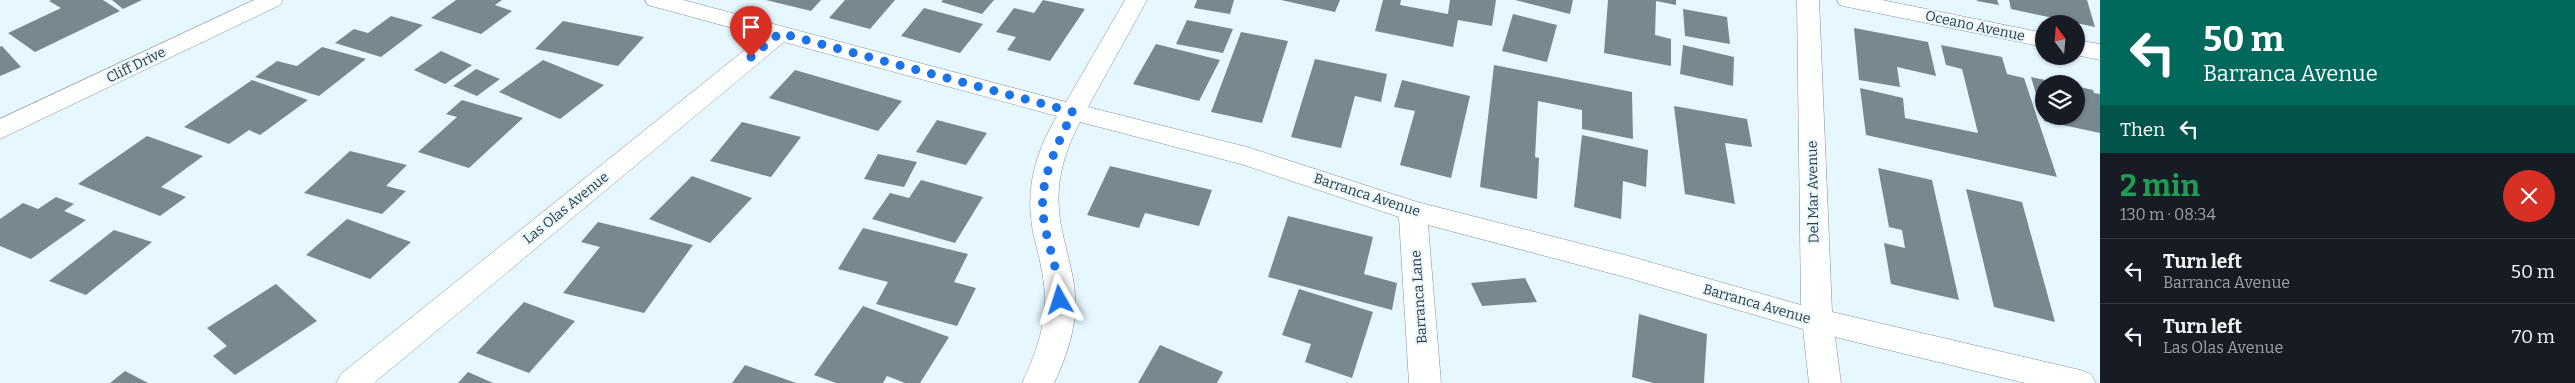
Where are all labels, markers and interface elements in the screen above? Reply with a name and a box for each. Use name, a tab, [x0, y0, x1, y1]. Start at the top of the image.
pin	[730, 6, 772, 57]
street label: Oceano Avenue	[1924, 7, 2026, 45]
icon: arrive	[737, 13, 765, 41]
north arrow	[2035, 15, 2085, 65]
map controls	[2035, 15, 2085, 125]
text: 50 m	[2203, 18, 2284, 60]
icon: left	[2120, 20, 2185, 85]
street label: Cliff Drive	[104, 43, 168, 87]
text: Barranca Avenue	[2203, 60, 2378, 87]
button: layers	[2035, 75, 2085, 125]
icon: left	[2175, 115, 2203, 143]
text: Then	[2120, 118, 2165, 141]
street label: Del Mar Avenue	[1804, 141, 1822, 243]
street label: Las Olas Avenue	[520, 168, 612, 248]
text: 2 min	[2120, 168, 2200, 204]
street label: Barranca Avenue	[1311, 170, 1423, 220]
button: close	[2503, 170, 2555, 222]
text: 130 m · 08:34	[2120, 205, 2216, 224]
street label: Barranca Lane	[1407, 250, 1431, 344]
text: Turn left	[2163, 250, 2242, 273]
icon: left	[2120, 257, 2148, 285]
text: 50 m	[2511, 260, 2555, 283]
position arrow	[1033, 273, 1085, 325]
text: Barranca Avenue	[2163, 273, 2290, 292]
street label: Barranca Avenue	[1701, 280, 1813, 328]
text: Turn left	[2163, 315, 2242, 338]
icon: left	[2120, 322, 2148, 350]
text: 70 m	[2512, 325, 2555, 348]
text: Las Olas Avenue	[2163, 338, 2283, 357]

